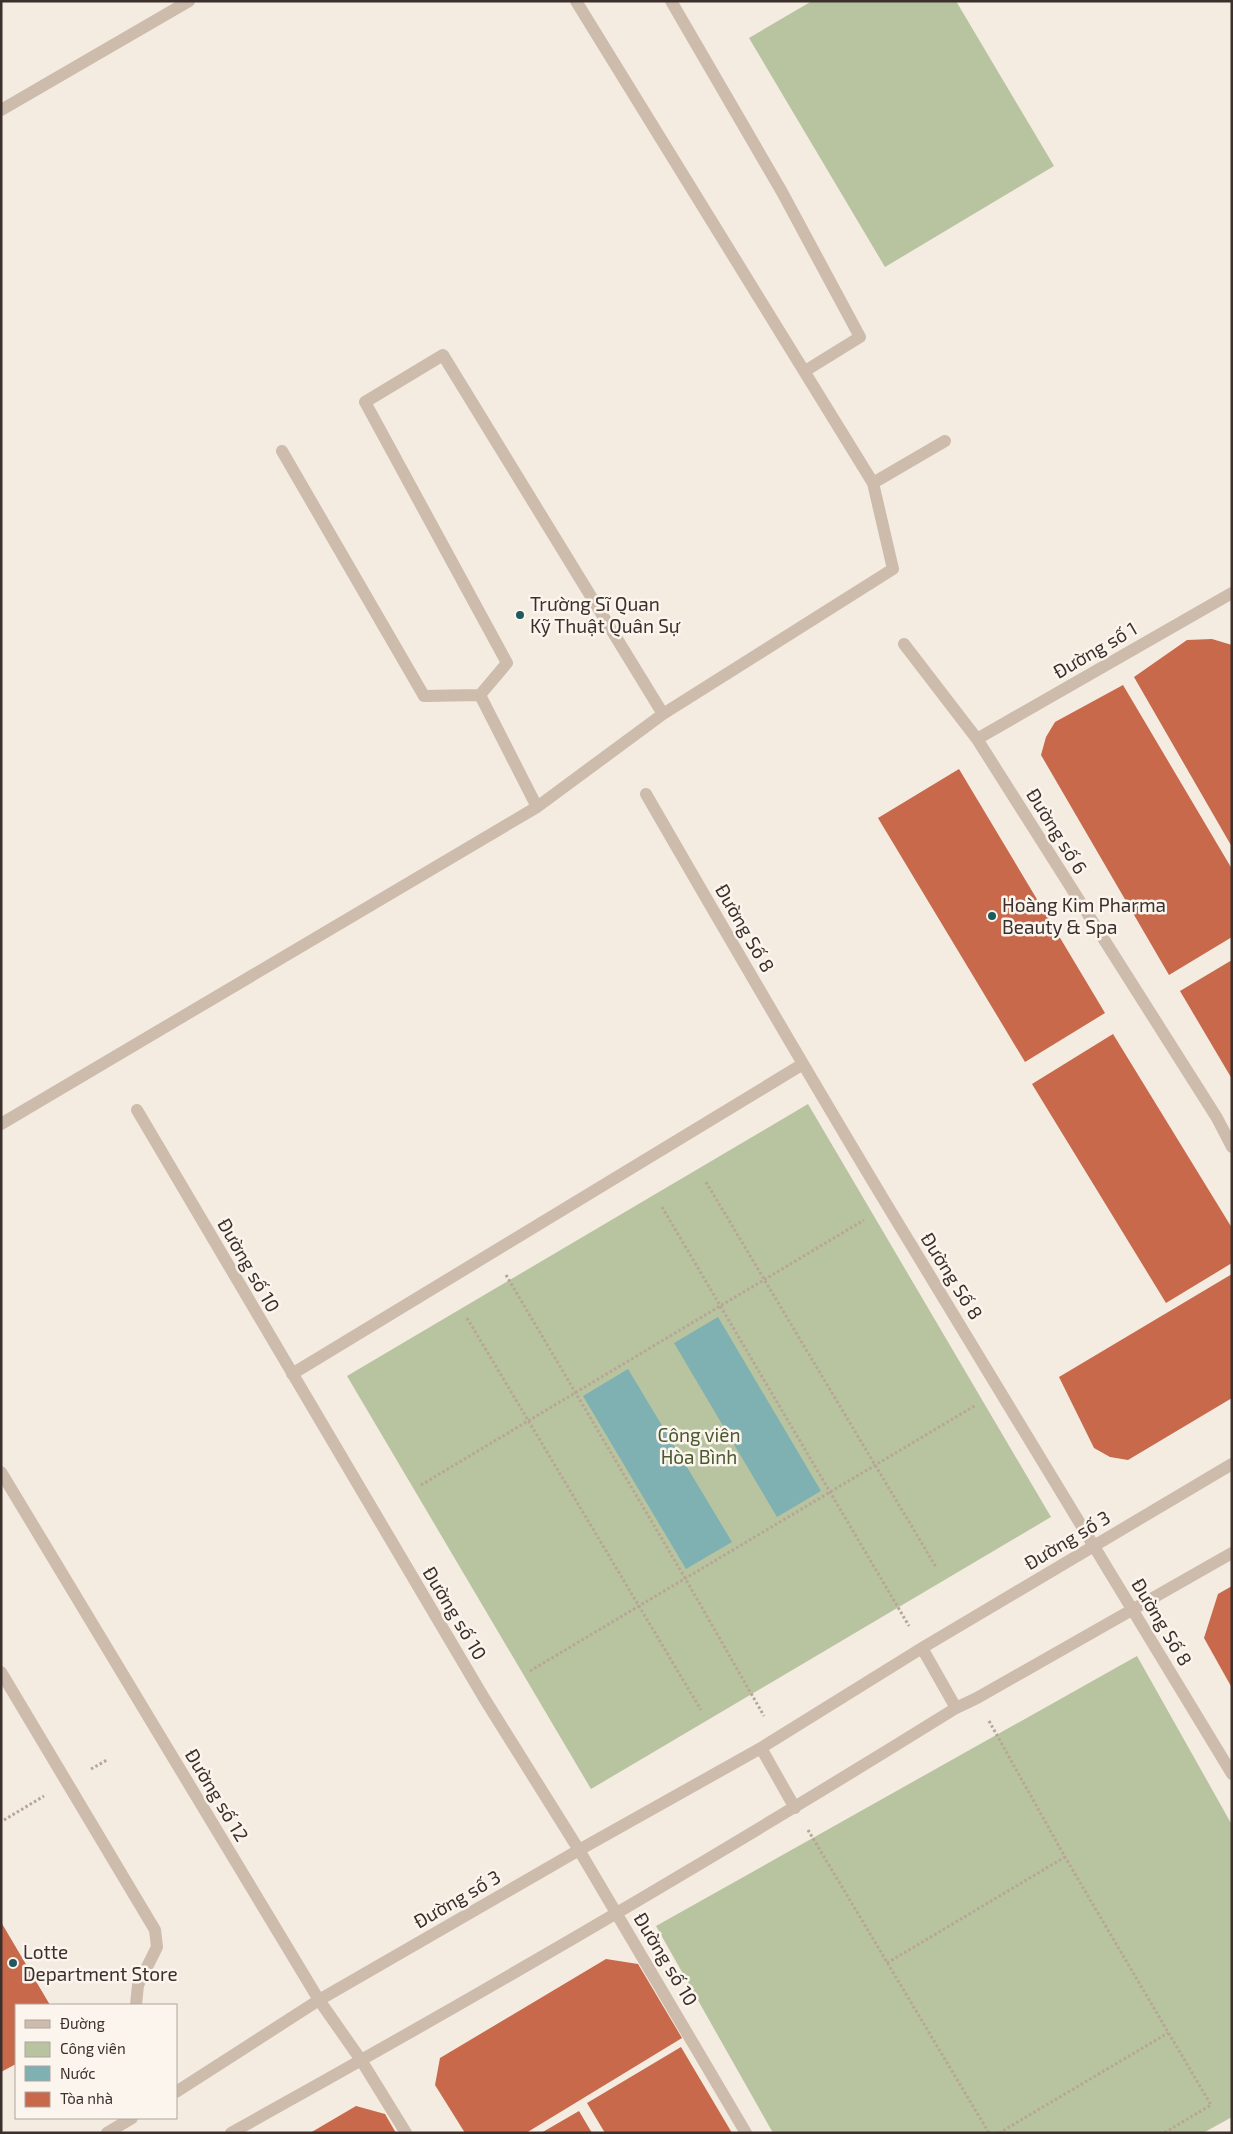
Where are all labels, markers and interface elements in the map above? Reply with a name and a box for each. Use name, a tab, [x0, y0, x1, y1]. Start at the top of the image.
place label: Trường Sĩ Quan Kỹ Thuật Quân Sự	[530, 592, 681, 637]
marker: Trường Sĩ Quan Kỹ Thuật Quân Sự	[514, 609, 526, 621]
street label: Đường số 1	[1049, 616, 1141, 683]
street label: Đường số 6	[1022, 784, 1093, 878]
street label: Đường Số 8	[711, 879, 780, 976]
place label: Hoàng Kim Pharma Beauty & Spa	[1002, 893, 1166, 938]
marker: Hoàng Kim Pharma Beauty & Spa	[986, 910, 998, 922]
street label: Đường số 10	[213, 1214, 286, 1316]
street label: Đường Số 8	[917, 1228, 988, 1323]
park label: Công viên Hòa Bình	[657, 1423, 741, 1468]
street label: Đường số 3	[1020, 1505, 1114, 1574]
street label: Đường số 10	[419, 1562, 492, 1664]
street label: Đường Số 8	[1127, 1574, 1198, 1670]
street label: Đường số 12	[181, 1744, 254, 1845]
street label: Đường số 3	[409, 1865, 504, 1933]
street label: Đường số 10	[630, 1908, 703, 2010]
place label: Lotte Department Store	[23, 1940, 178, 1985]
marker: Lotte Department Store	[7, 1957, 19, 1969]
legend	[15, 2004, 178, 2119]
text: Đường	[60, 2014, 105, 2032]
text: Công viên	[60, 2039, 126, 2057]
text: Nước	[60, 2064, 96, 2082]
text: Tòa nhà	[60, 2089, 113, 2107]

